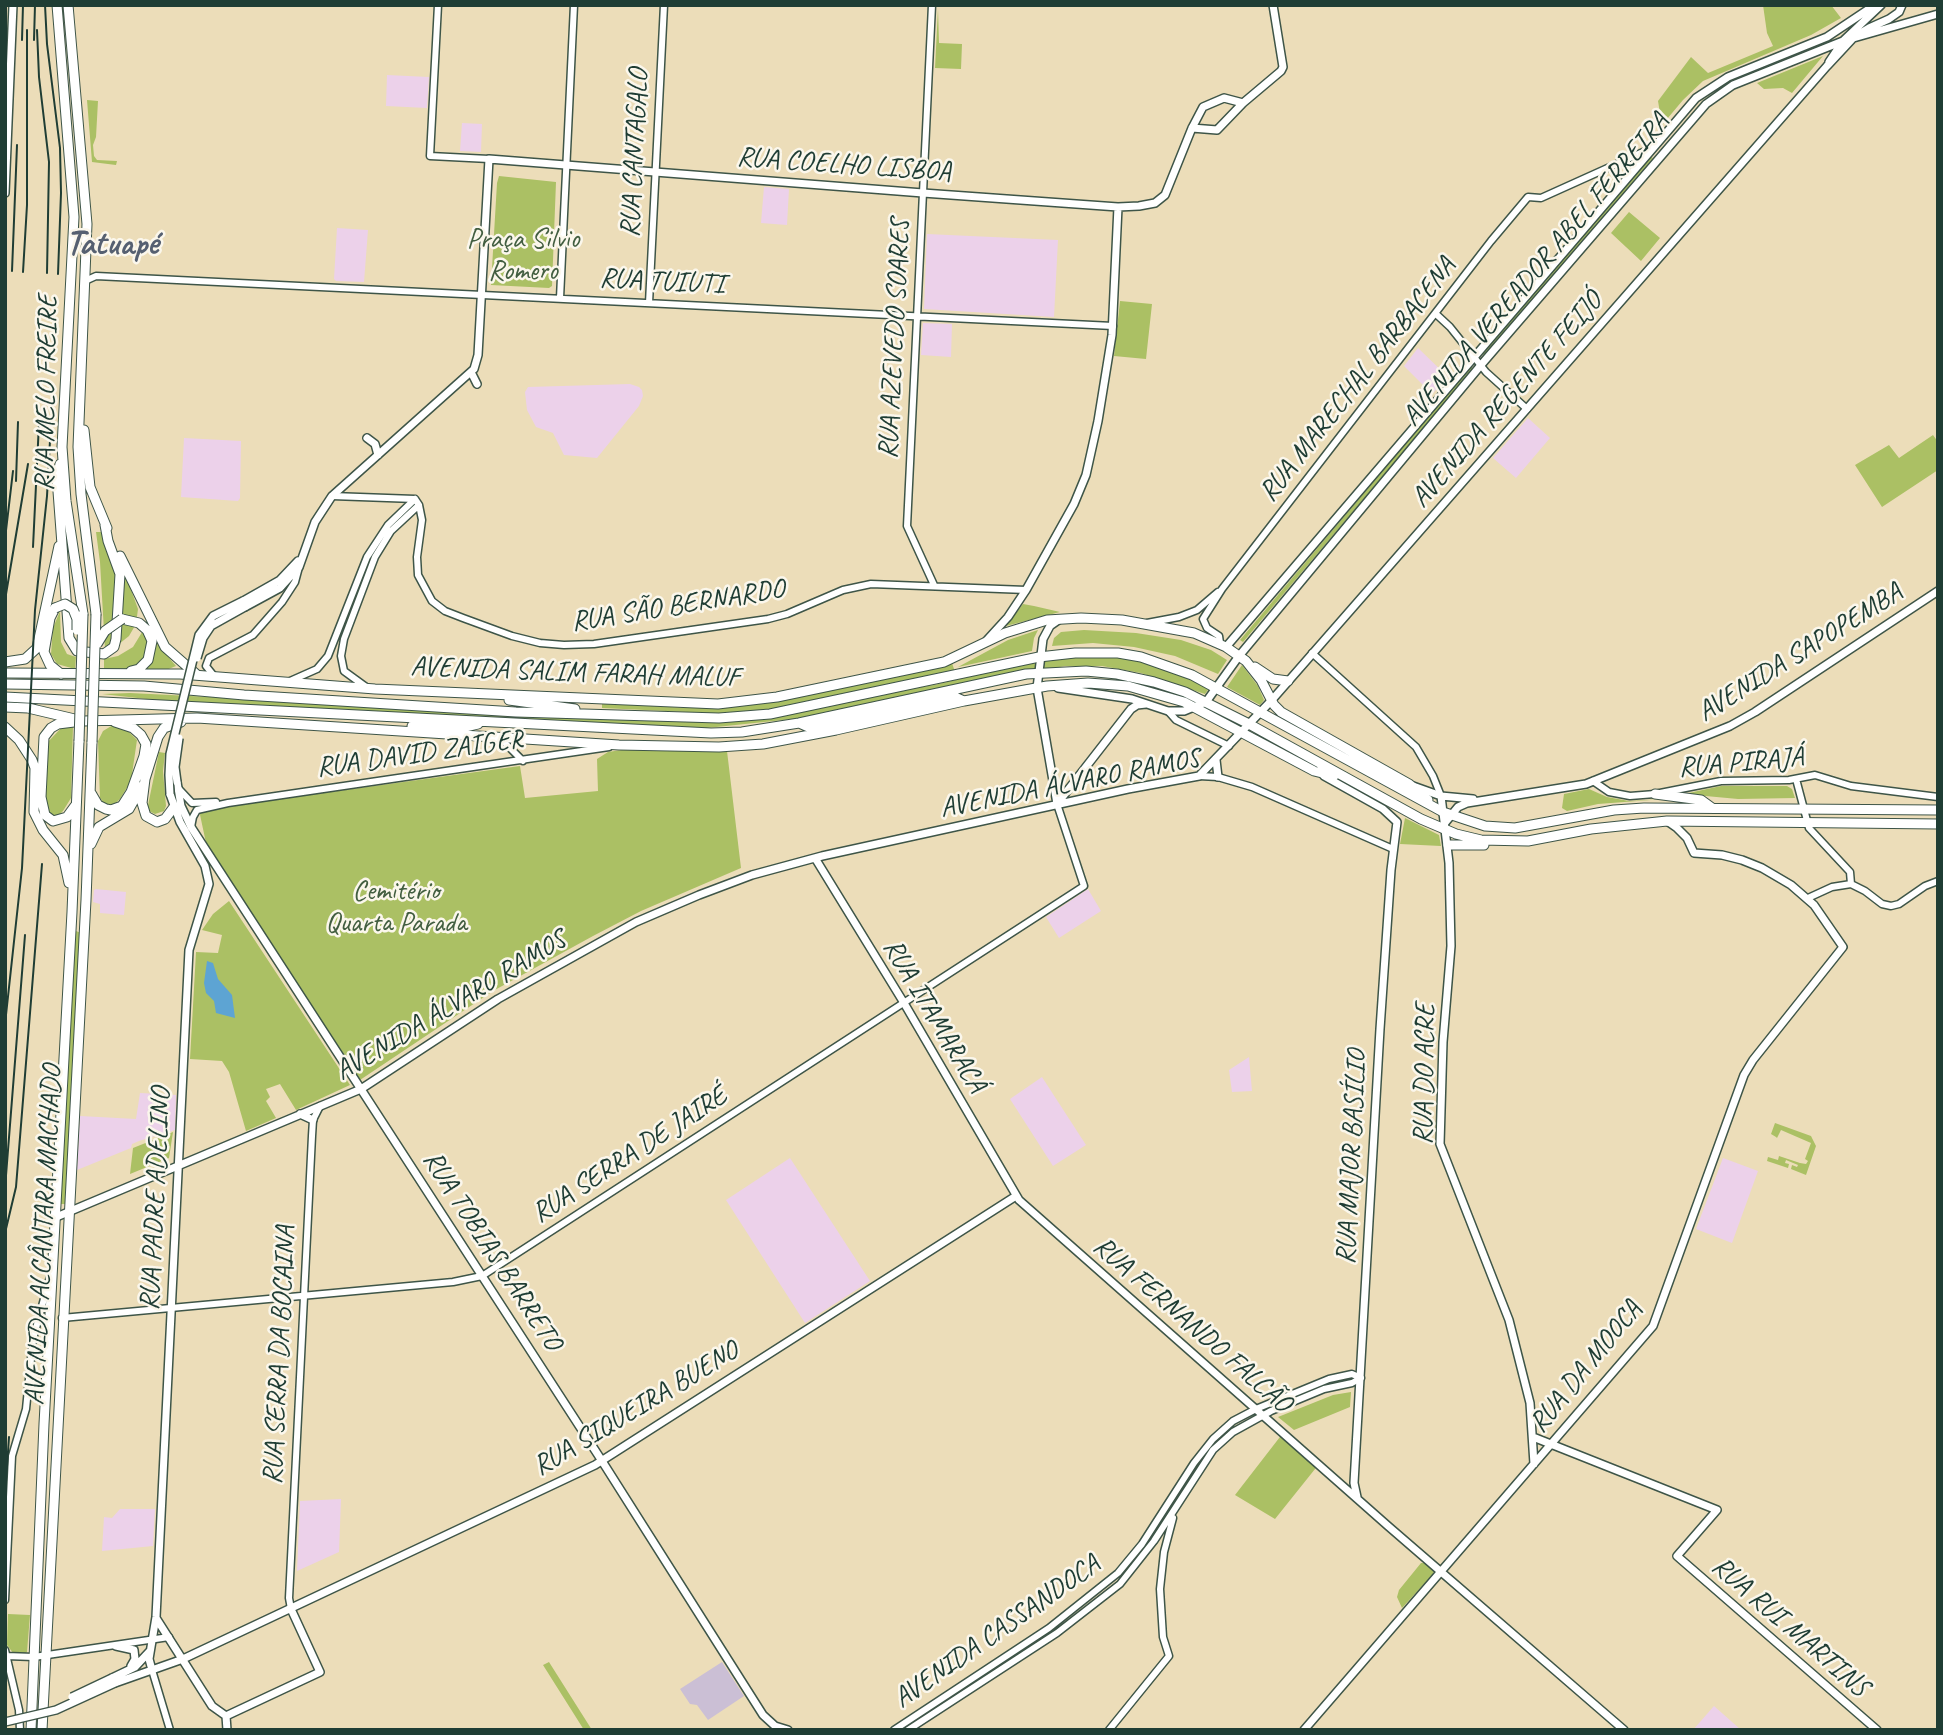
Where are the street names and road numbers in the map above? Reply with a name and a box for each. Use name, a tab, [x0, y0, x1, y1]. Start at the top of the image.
street label: RUA CANTAGALO	[614, 68, 656, 238]
street label: AVENIDA VEREADOR ABEL FERREIRA	[1395, 107, 1677, 433]
street label: RUA COELHO LISBOA	[736, 141, 952, 189]
street label: RUA AZEVEDO SOARES	[872, 218, 918, 460]
street label: RUA MARECHAL BARBACENA	[1252, 251, 1464, 509]
street label: RUA TUIUTI	[599, 262, 725, 302]
street label: AVENIDA REGENTE FEIJÓ	[1404, 285, 1610, 515]
street label: RUA MELO FREIRE	[28, 295, 66, 491]
street label: RUA SÃO BERNARDO	[569, 573, 787, 639]
street label: AVENIDA SAPOPEMBA	[1691, 576, 1909, 730]
street label: AVENIDA SALIM FARAH MALUF	[410, 650, 740, 696]
street label: RUA DAVID ZAIGER	[315, 723, 525, 785]
street label: RUA PIRAJÁ	[1677, 741, 1805, 785]
street label: AVENIDA ÁLVARO RAMOS	[937, 742, 1203, 826]
street label: AVENIDA ÁLVARO RAMOS	[329, 924, 573, 1088]
street label: RUA ITAMARACÁ	[875, 933, 993, 1099]
street label: RUA DO ACRE	[1407, 1003, 1443, 1145]
street label: RUA MAJOR BASÍLIO	[1330, 1049, 1374, 1265]
street label: AVENIDA ALCÂNTARA MACHADO	[18, 1064, 70, 1406]
street label: RUA SERRA DE JAIRÉ	[526, 1079, 734, 1231]
street label: RUA PADRE ADELINO	[133, 1087, 179, 1311]
street label: RUA TOBIAS BARRETO	[415, 1145, 569, 1357]
street label: RUA SERRA DA BOCAINA	[256, 1225, 304, 1485]
street label: RUA FERNANDO FALCÃO	[1086, 1230, 1298, 1420]
street label: RUA DA MOOCA	[1523, 1294, 1649, 1440]
street label: RUA SIQUEIRA BUENO	[527, 1334, 745, 1484]
street label: AVENIDA CASSANDOCA	[887, 1548, 1107, 1716]
street label: RUA RUI MARTINS	[1705, 1550, 1875, 1704]

